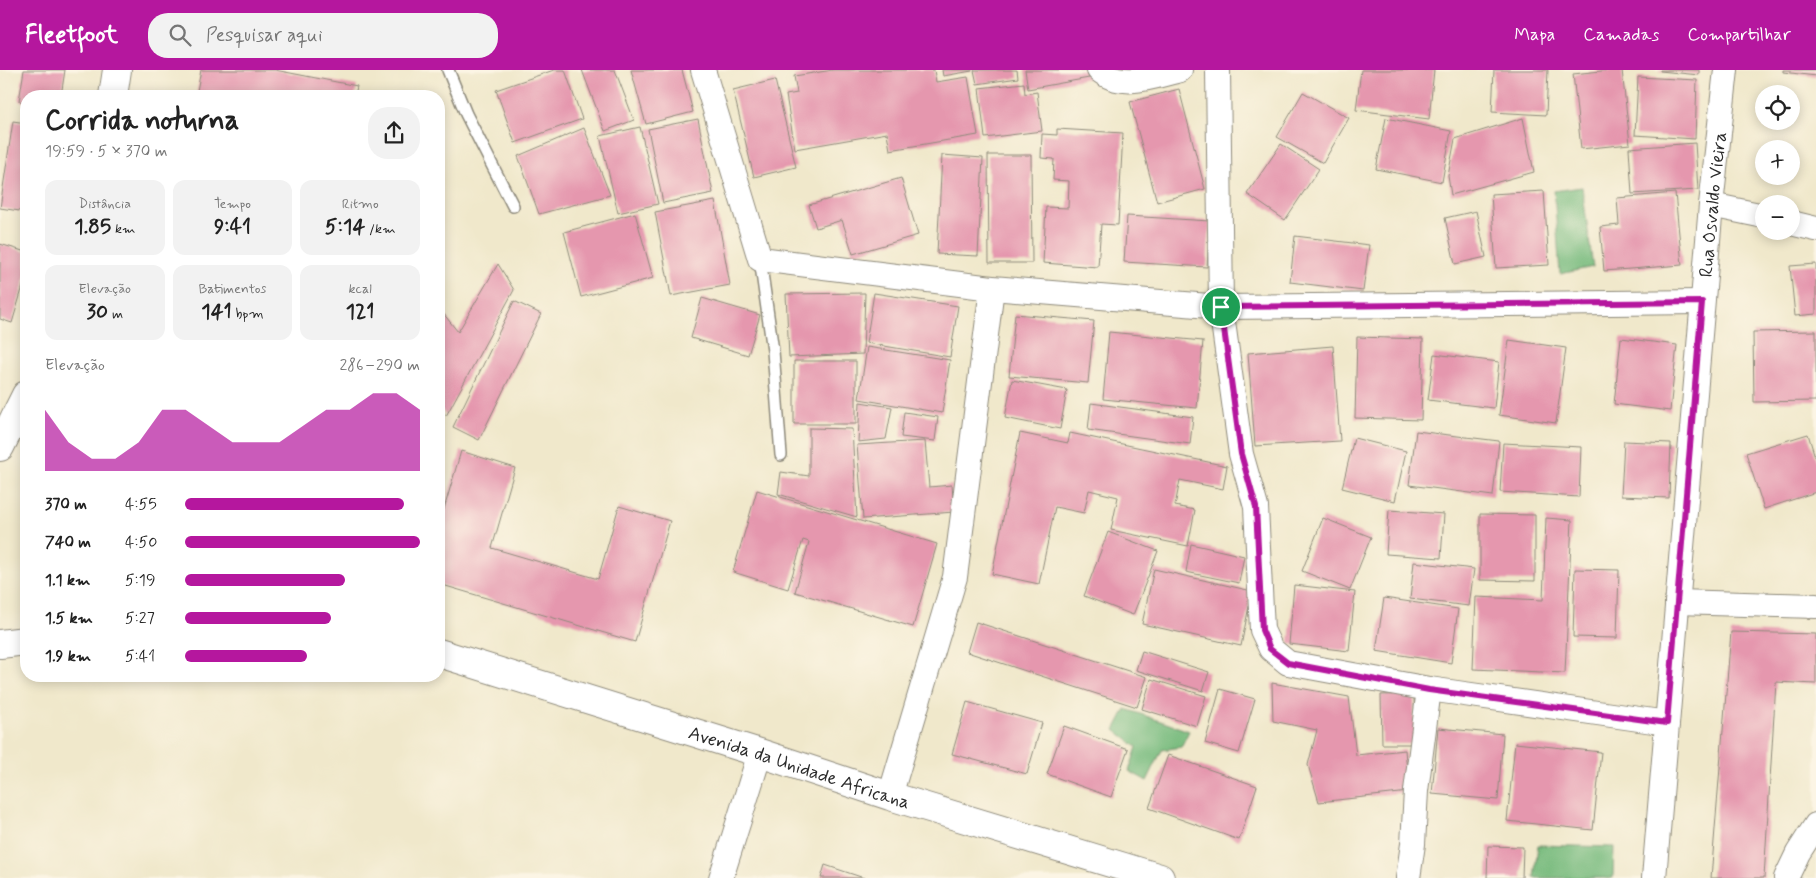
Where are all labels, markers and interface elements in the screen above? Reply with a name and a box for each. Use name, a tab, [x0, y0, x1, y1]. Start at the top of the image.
search box	[148, 13, 498, 58]
text: Fleetfoot	[25, 20, 118, 51]
icon: search	[166, 21, 194, 49]
text: Pesquisar aqui	[206, 23, 322, 48]
text: Mapa	[1514, 23, 1555, 47]
text: Camadas	[1583, 23, 1659, 47]
text: Compartilhar	[1687, 23, 1791, 47]
map controls	[1755, 85, 1800, 240]
button: locate	[1755, 85, 1800, 130]
text: Corrida noturna	[45, 103, 239, 140]
button: share	[368, 107, 420, 159]
street label: Rua Osvaldo Vieira	[1694, 131, 1733, 278]
button: +	[1755, 140, 1800, 185]
text: 19:59 · 5 × 370 m	[45, 141, 167, 162]
text: Distância	[79, 195, 131, 213]
text: Tempo	[214, 195, 251, 213]
text: Ritmo	[342, 195, 379, 213]
button: −	[1755, 195, 1800, 240]
text: 1.85	[74, 213, 111, 241]
text: 9:41	[214, 213, 251, 241]
text: 5:14	[325, 213, 365, 241]
text: km	[111, 220, 135, 238]
text: /km	[365, 220, 395, 238]
text: Elevação	[79, 280, 131, 298]
text: Batimentos	[198, 280, 267, 298]
text: kcal	[348, 280, 372, 298]
pin	[1200, 286, 1242, 328]
icon: arrive	[1207, 293, 1235, 321]
text: 30	[87, 298, 108, 326]
text: 141	[201, 298, 232, 326]
text: 121	[346, 298, 374, 326]
text: m	[108, 305, 123, 323]
text: bpm	[232, 305, 264, 323]
text: Elevação	[45, 355, 105, 376]
text: 286–290 m	[339, 355, 420, 376]
text: 370 m	[45, 494, 87, 515]
text: 4:55	[125, 494, 157, 515]
text: 740 m	[45, 532, 91, 553]
text: 4:50	[125, 532, 157, 553]
text: 1.1 km	[45, 570, 90, 591]
text: 5:19	[125, 570, 156, 591]
text: 1.5 km	[45, 608, 93, 629]
text: 5:27	[125, 608, 155, 629]
text: 1.9 km	[45, 646, 91, 667]
text: 5:41	[125, 646, 155, 667]
street label: Avenida da Unidade Africana	[685, 720, 913, 815]

